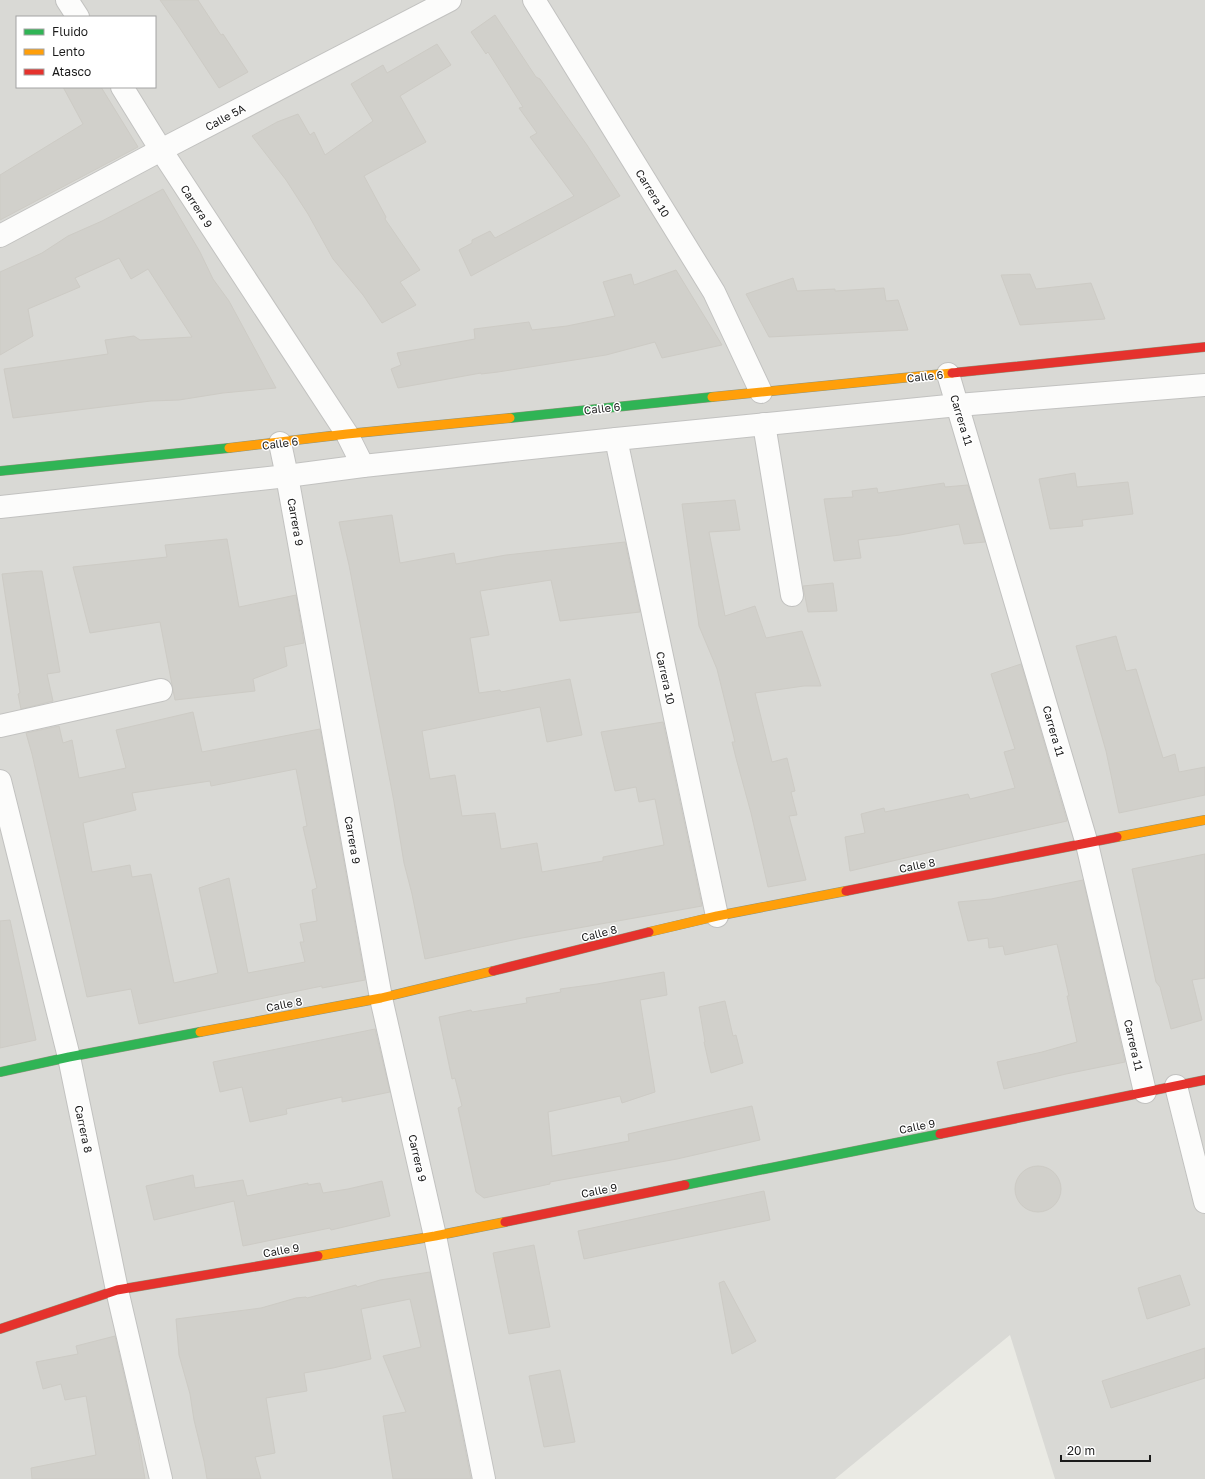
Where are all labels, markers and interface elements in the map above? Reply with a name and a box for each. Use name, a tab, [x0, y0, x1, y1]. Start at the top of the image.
legend	[16, 16, 156, 88]
text: Fluido	[52, 24, 88, 39]
text: Lento	[52, 44, 85, 59]
text: Atasco	[52, 64, 91, 79]
street label: Calle 5A	[203, 101, 248, 133]
street label: Carrera 10	[633, 167, 673, 219]
street label: Carrera 9	[178, 182, 216, 230]
street label: Calle 6	[906, 368, 944, 384]
street label: Carrera 11	[948, 393, 976, 447]
street label: Calle 6	[583, 400, 621, 416]
street label: Calle 6	[261, 434, 299, 452]
street label: Carrera 9	[285, 497, 307, 547]
street label: Carrera 10	[654, 650, 678, 706]
street label: Carrera 11	[1041, 704, 1067, 758]
street label: Carrera 9	[342, 815, 364, 865]
street label: Calle 8	[898, 855, 936, 875]
street label: Calle 8	[580, 922, 619, 944]
street label: Calle 8	[265, 994, 303, 1014]
street label: Carrera 11	[1122, 1018, 1146, 1072]
street label: Carrera 8	[73, 1104, 95, 1154]
street label: Calle 9	[898, 1116, 936, 1136]
street label: Carrera 9	[406, 1133, 430, 1183]
street label: Calle 9	[580, 1180, 618, 1200]
street label: Calle 9	[262, 1240, 300, 1260]
scale bar	[1061, 1437, 1150, 1463]
text: 20 m	[1067, 1443, 1095, 1458]

